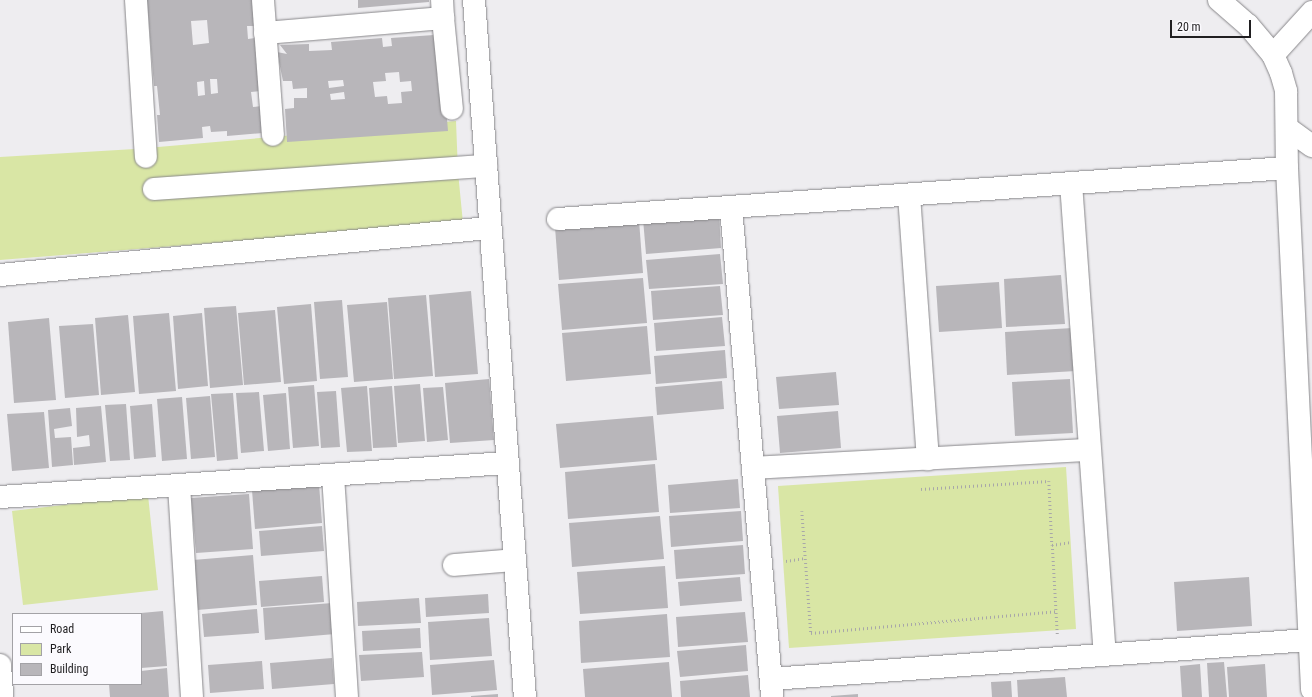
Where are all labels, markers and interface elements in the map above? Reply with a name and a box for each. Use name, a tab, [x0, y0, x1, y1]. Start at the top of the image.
scale bar	[1172, 12, 1253, 38]
text: 20 m	[1177, 20, 1201, 34]
legend	[12, 613, 142, 685]
text: Road	[50, 622, 74, 636]
text: Park	[50, 642, 71, 656]
text: Building	[50, 662, 88, 676]

